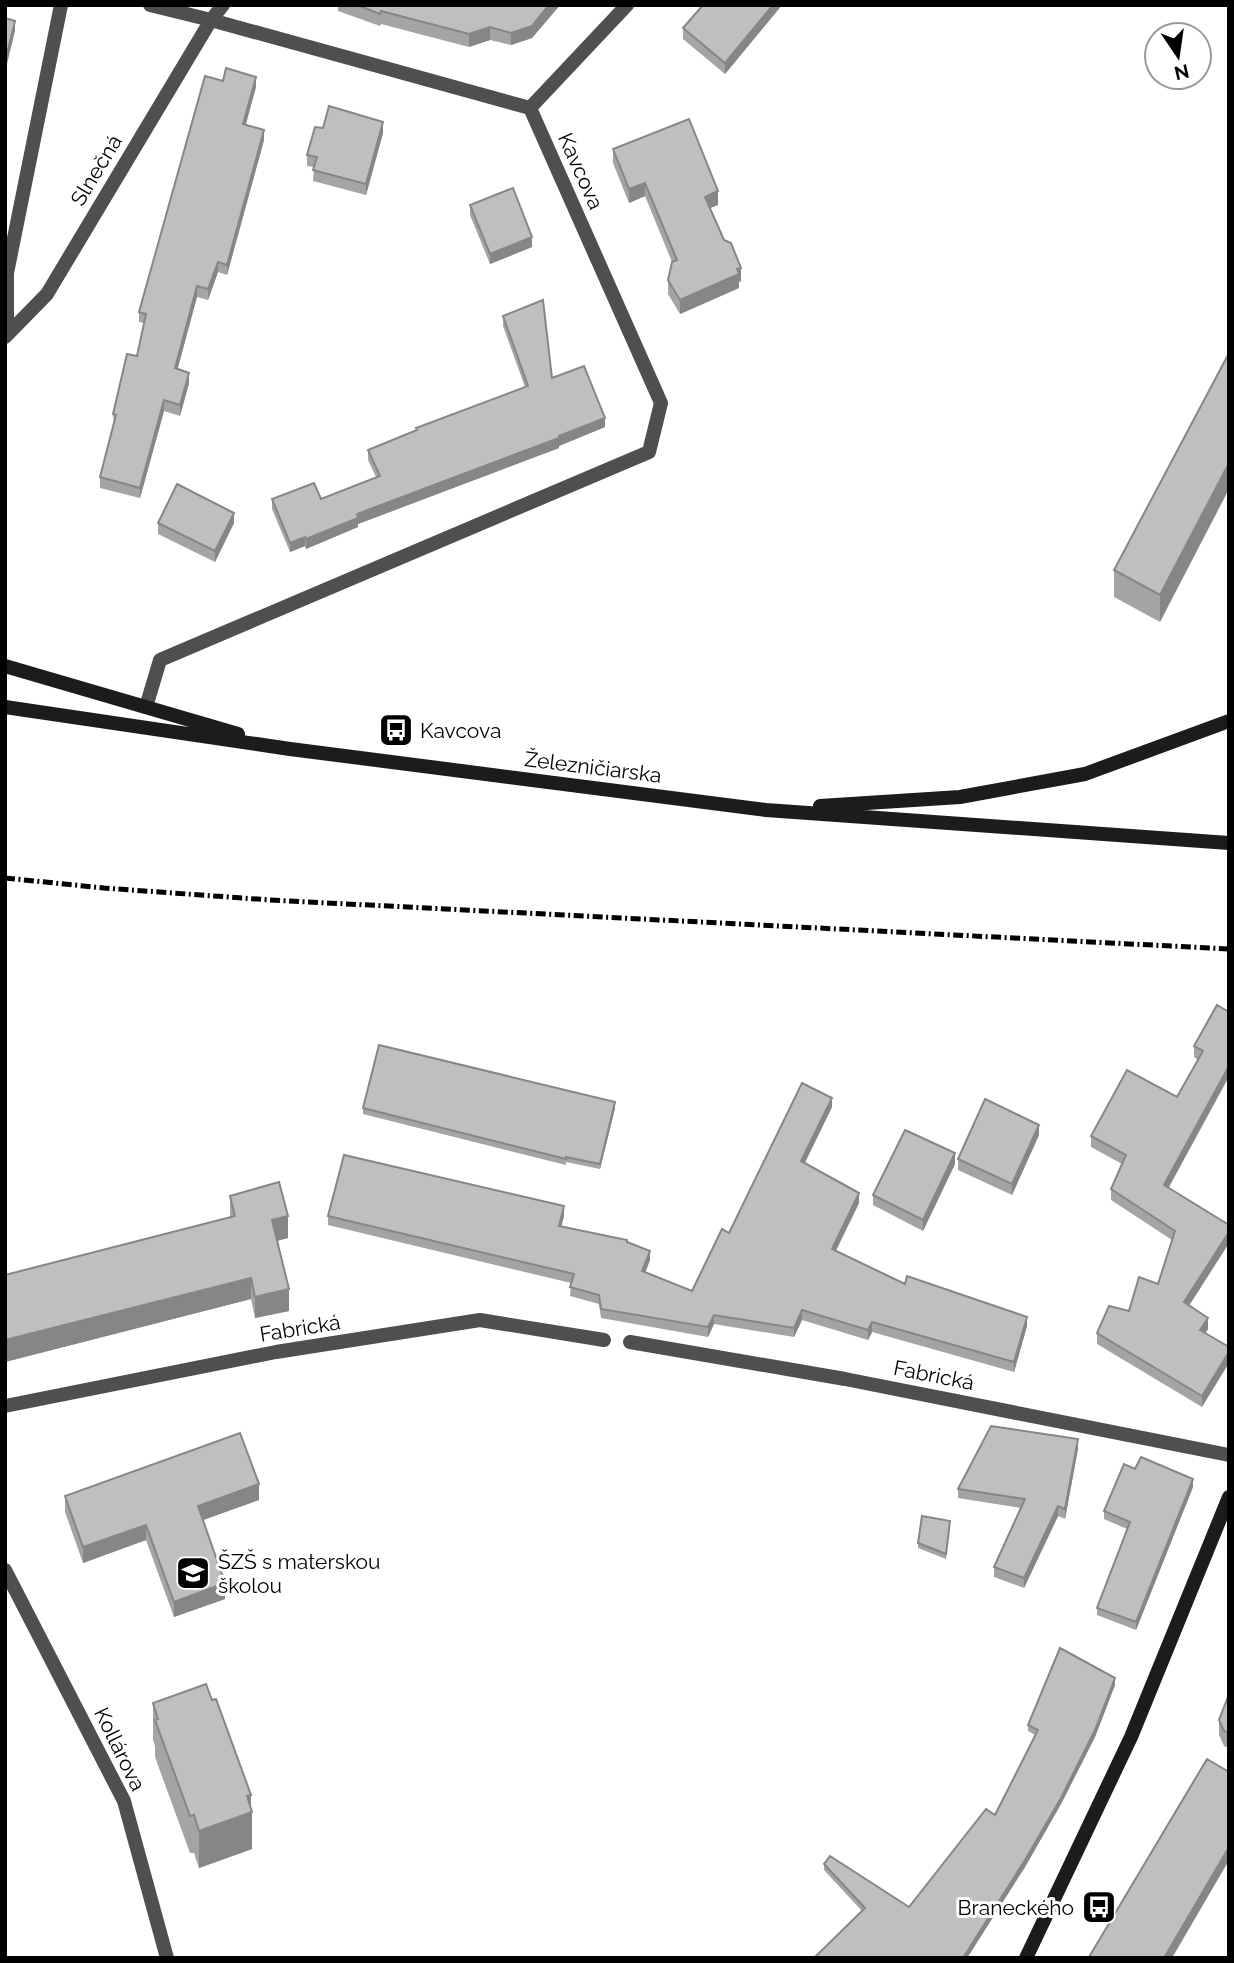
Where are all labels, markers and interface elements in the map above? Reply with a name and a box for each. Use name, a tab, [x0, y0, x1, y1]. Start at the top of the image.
north arrow	[1143, 21, 1213, 91]
text: N	[1172, 60, 1191, 85]
street label: Kavcova	[553, 129, 609, 213]
street label: Slnečná	[65, 130, 127, 210]
bus stop icon: Kavcova	[377, 711, 415, 749]
place label: Kavcova	[420, 718, 501, 743]
street label: Železničiarska	[523, 746, 663, 788]
street label: Fabrická	[258, 1309, 342, 1347]
street label: Fabrická	[892, 1355, 976, 1395]
place label: ŠZŠ s materskou školou	[218, 1549, 380, 1598]
school or university icon: ŠZŠ s materskou školou	[174, 1554, 212, 1592]
street label: Kollárova	[89, 1703, 151, 1795]
bus stop icon: Braneckého	[1080, 1888, 1118, 1926]
place label: Braneckého	[958, 1895, 1074, 1920]

